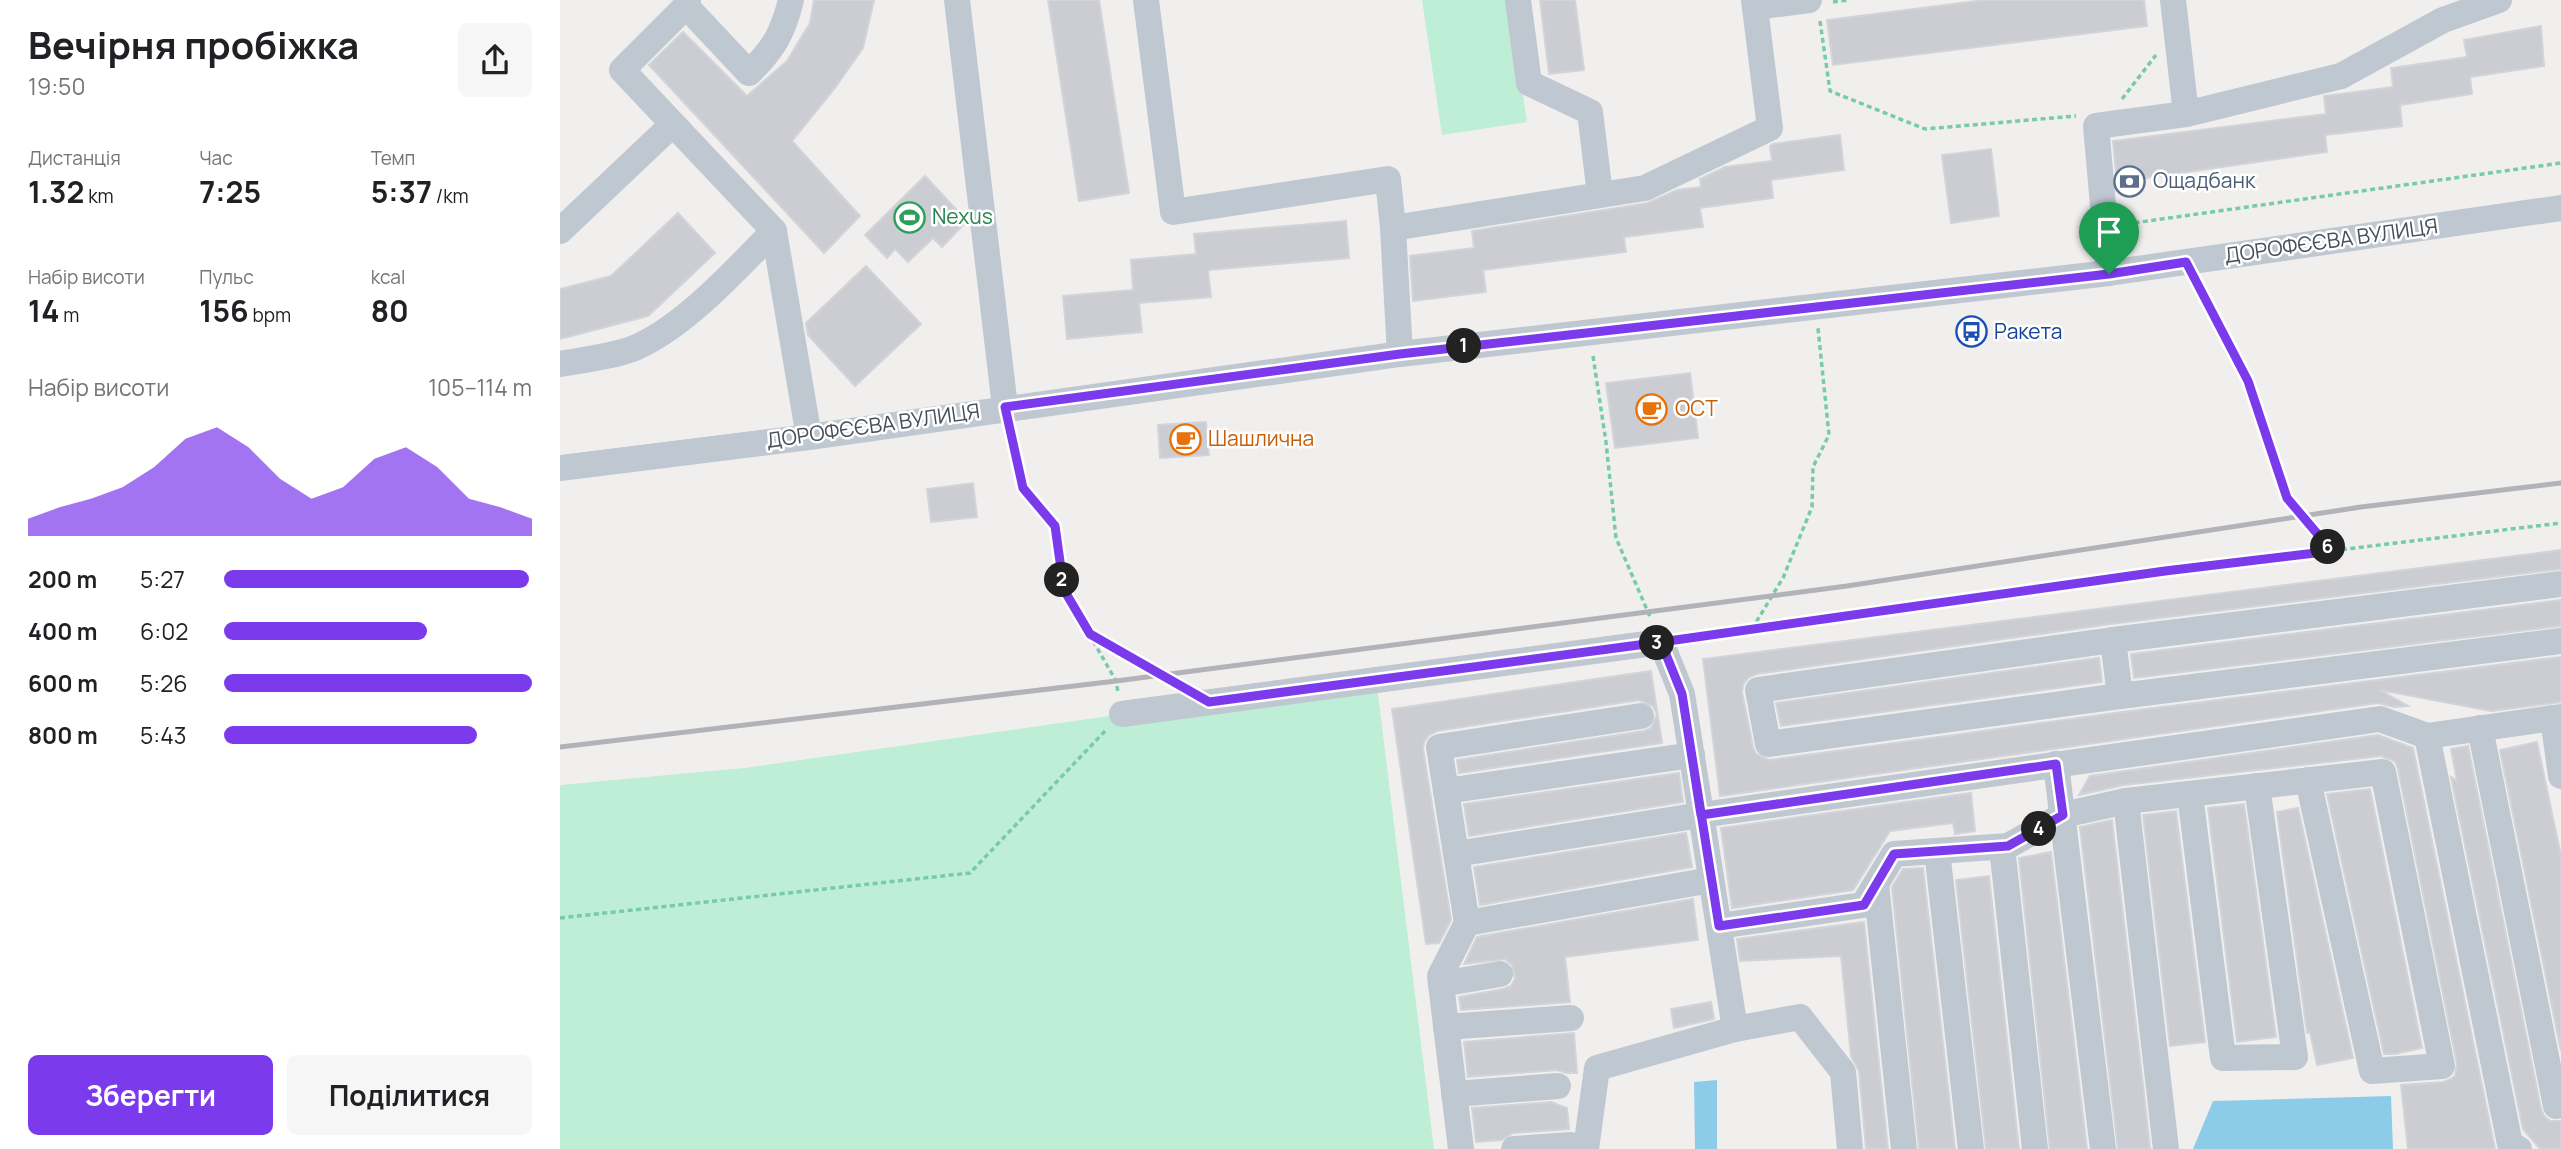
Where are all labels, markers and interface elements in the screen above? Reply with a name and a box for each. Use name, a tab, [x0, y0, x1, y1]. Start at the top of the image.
text: Вечірня пробіжка	[28, 18, 359, 70]
button: share	[458, 23, 532, 97]
text: 19:50	[28, 70, 85, 102]
text: Дистанція	[28, 145, 121, 171]
text: Час	[199, 145, 233, 171]
text: Темп	[371, 145, 415, 171]
bank icon: Ощадбанк	[2113, 164, 2147, 198]
place label: Ощадбанк	[2153, 166, 2256, 194]
text: 1.32	[28, 171, 84, 212]
text: 7:25	[199, 171, 261, 212]
text: 5:37	[371, 171, 432, 212]
text: km	[84, 183, 114, 209]
text: /km	[432, 183, 469, 209]
sports icon: Nexus	[892, 200, 926, 234]
place label: Nexus	[932, 202, 993, 230]
pin	[2079, 202, 2139, 274]
street label: ДОРОФЄЄВА ВУЛИЦЯ	[2222, 211, 2439, 269]
icon: arrive	[2090, 213, 2128, 251]
text: Набір висоти	[28, 264, 145, 290]
text: Пульс	[199, 264, 254, 290]
text: kcal	[371, 264, 405, 290]
text: 14	[28, 290, 59, 331]
text: 156	[199, 290, 249, 331]
text: 80	[371, 290, 409, 331]
text: m	[59, 302, 79, 328]
text: bpm	[249, 302, 291, 328]
bus stop icon: Ракета	[1954, 315, 1988, 349]
place label: Ракета	[1994, 317, 2062, 345]
pin: 1	[1446, 328, 1482, 364]
text: 1	[1459, 332, 1468, 358]
text: Набір висоти	[28, 371, 169, 403]
text: 105–114 m	[428, 371, 532, 403]
cafe icon: ОСТ	[1635, 392, 1669, 426]
place label: ОСТ	[1675, 394, 1718, 422]
street label: ДОРОФЄЄВА ВУЛИЦЯ	[764, 396, 981, 454]
cafe icon: Шашлична	[1168, 422, 1202, 456]
place label: Шашлична	[1208, 424, 1314, 452]
pin: 6	[2310, 530, 2346, 564]
text: 6	[2322, 533, 2333, 559]
pin: 2	[1044, 562, 1080, 598]
text: 200 m	[28, 563, 97, 595]
text: 5:27	[140, 563, 185, 595]
text: 2	[1056, 566, 1067, 592]
text: 400 m	[28, 615, 98, 647]
text: 6:02	[140, 615, 188, 647]
pin: 3	[1640, 626, 1674, 660]
text: 3	[1651, 629, 1662, 655]
text: 600 m	[28, 667, 98, 699]
text: 5:26	[140, 667, 188, 699]
text: 800 m	[28, 719, 98, 751]
text: 5:43	[140, 719, 186, 751]
pin: 4	[2022, 812, 2056, 846]
text: 4	[2033, 815, 2044, 841]
button: Зберегти	[28, 1055, 273, 1135]
button: Поділитися	[287, 1055, 532, 1135]

